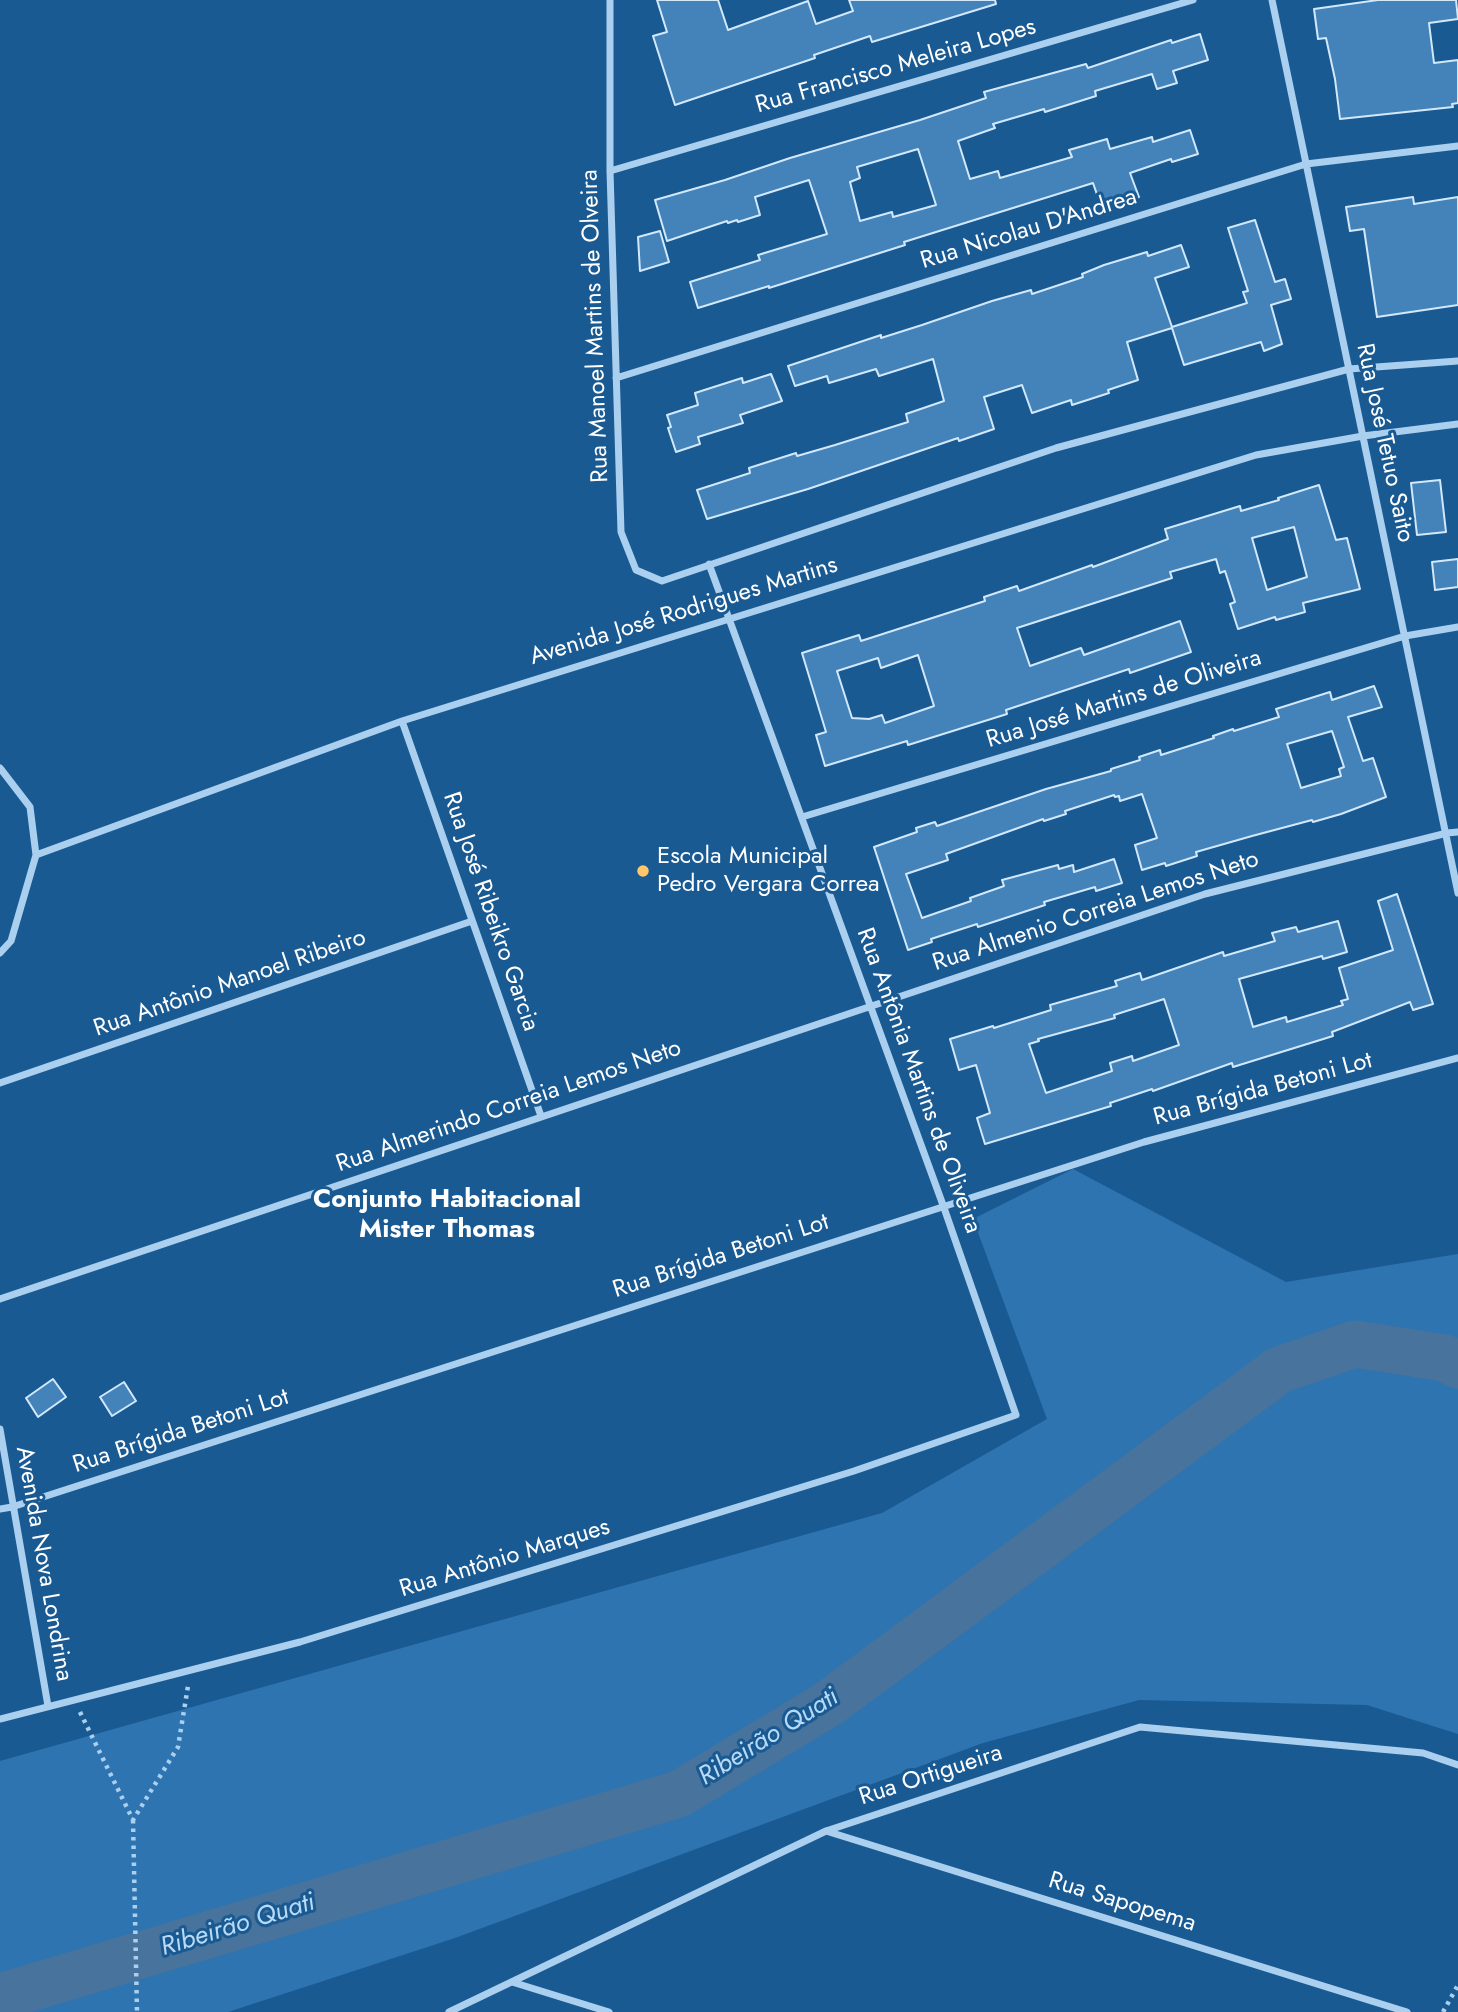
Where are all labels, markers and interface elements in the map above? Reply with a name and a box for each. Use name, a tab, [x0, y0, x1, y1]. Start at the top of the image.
street label: Rua Francisco Meleira Lopes	[752, 13, 1040, 121]
street label: Rua Manoel Martins de Olveira	[576, 169, 616, 483]
street label: Rua Nicolau D'Andrea	[917, 183, 1141, 277]
street label: Rua José Tetuo Saito	[1349, 341, 1419, 545]
street label: Avenida José Rodrigues Martins	[527, 551, 841, 673]
street label: Rua José Martins de Oliveira	[983, 644, 1265, 756]
street label: Rua José Ribeikro Garcia	[436, 789, 544, 1035]
place label: Escola Municipal Pedro Vergara Correa	[657, 843, 880, 899]
street label: Rua Almenio Correia Lemos Neto	[929, 846, 1263, 978]
marker: Escola Municipal Pedro Vergara Correa	[635, 863, 651, 879]
street label: Rua Antônio Manoel Ribeiro	[90, 924, 370, 1044]
street label: Rua Antônia Martins de Oliveira	[849, 924, 987, 1238]
street label: Rua Almerindo Correia Lemos Neto	[333, 1034, 685, 1180]
street label: Rua Brígida Betoni Lot	[1150, 1047, 1376, 1133]
district label: Conjunto Habitacional Mister Thomas	[313, 1185, 581, 1246]
street label: Rua Brígida Betoni Lot	[609, 1208, 833, 1306]
street label: Rua Brígida Betoni Lot	[69, 1383, 293, 1481]
street label: Avenida Nova Londrina	[8, 1444, 78, 1684]
street label: Rua Antônio Marques	[396, 1513, 614, 1605]
water label: Ribeirão Quati	[693, 1683, 845, 1793]
street label: Rua Ortigueira	[856, 1739, 1006, 1813]
street label: Rua Sapopema	[1045, 1867, 1199, 1939]
water label: Ribeirão Quati	[157, 1888, 319, 1964]

